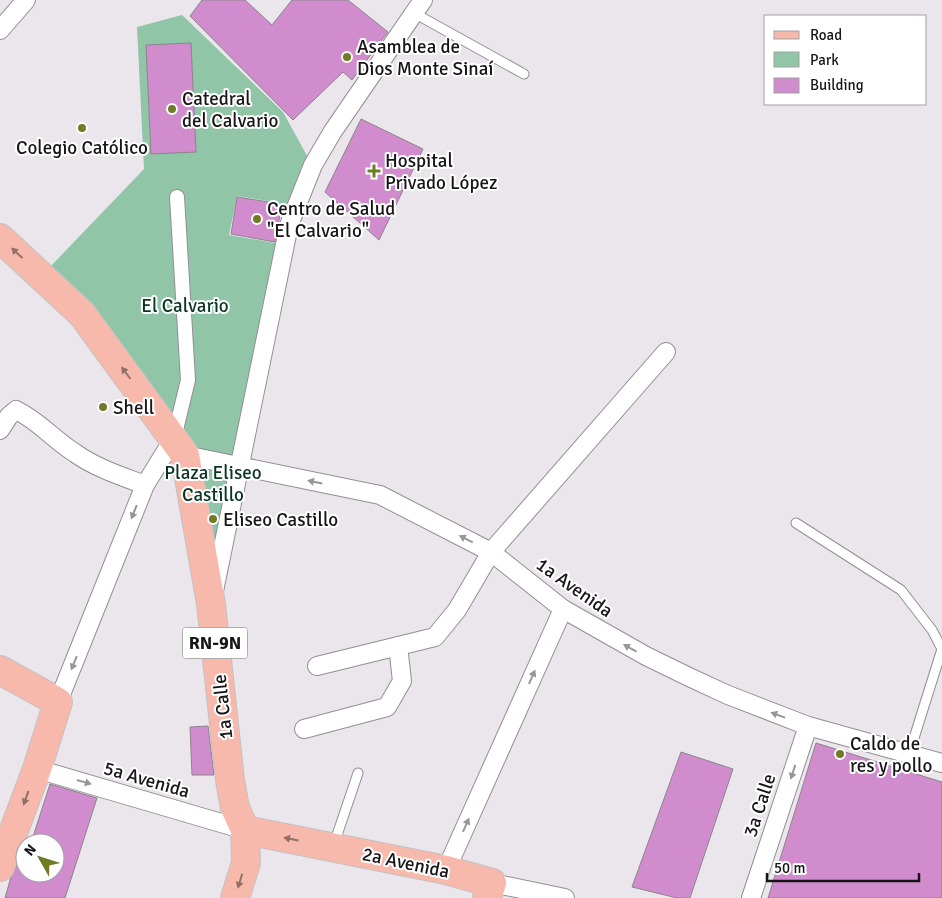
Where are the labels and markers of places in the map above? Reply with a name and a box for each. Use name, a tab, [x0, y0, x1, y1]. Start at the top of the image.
place label: Asamblea de Dios Monte Sinaí	[357, 35, 494, 81]
marker: Asamblea de Dios Monte Sinaí	[341, 51, 353, 63]
place label: Catedral del Calvario	[182, 87, 278, 133]
marker: Catedral del Calvario	[166, 103, 178, 115]
marker: Colegio Católico	[76, 122, 88, 134]
place label: Colegio Católico	[16, 136, 148, 160]
place label: Hospital Privado López	[385, 149, 497, 195]
marker: Hospital Privado López	[367, 164, 381, 178]
place label: Centro de Salud "El Calvario"	[267, 197, 395, 243]
marker: Centro de Salud "El Calvario"	[251, 213, 263, 225]
place label: Shell	[113, 396, 154, 420]
marker: Shell	[97, 401, 109, 413]
place label: Eliseo Castillo	[223, 508, 338, 532]
marker: Eliseo Castillo	[207, 513, 219, 525]
place label: Caldo de res y pollo	[850, 732, 932, 778]
marker: Caldo de res y pollo	[834, 748, 846, 760]

